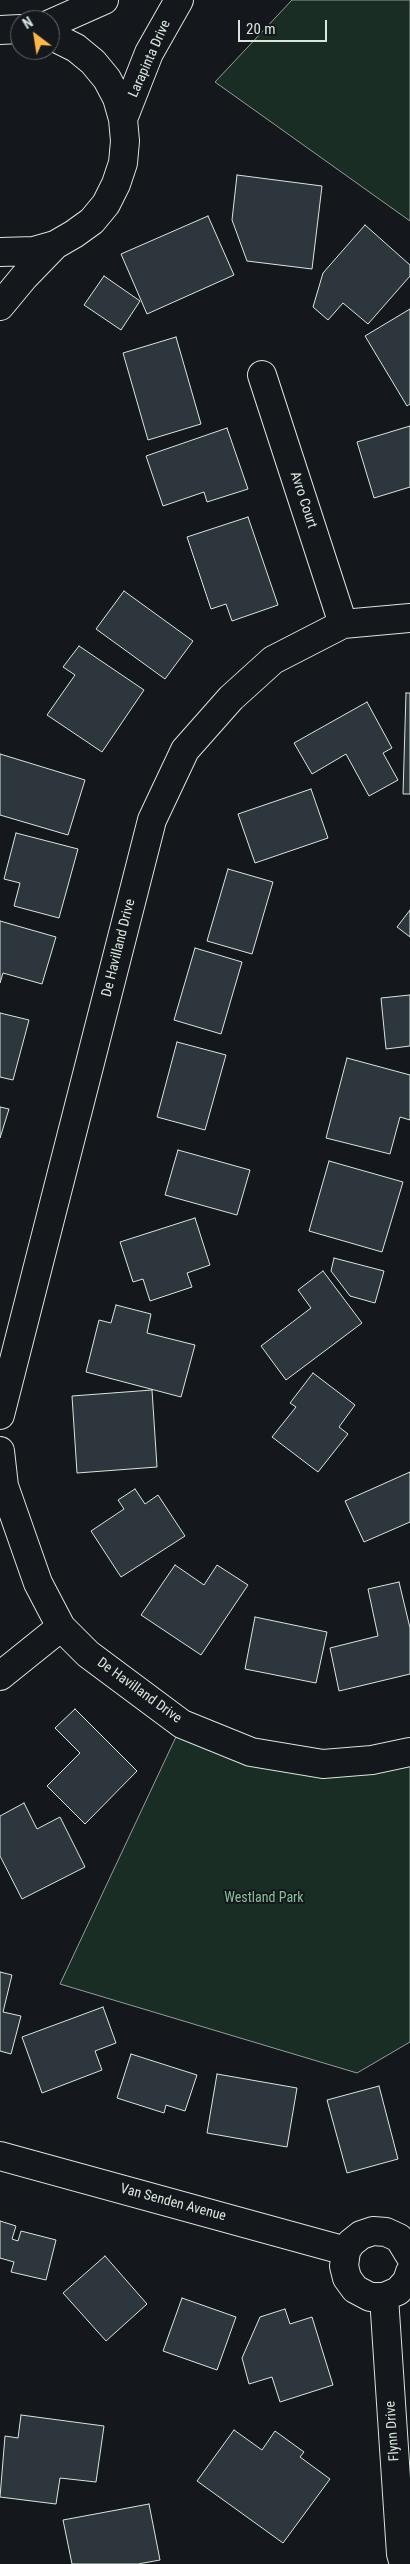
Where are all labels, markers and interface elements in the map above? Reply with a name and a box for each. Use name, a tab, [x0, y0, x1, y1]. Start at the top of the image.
north arrow	[10, 10, 60, 60]
scale bar	[240, 10, 329, 42]
text: N	[20, 14, 36, 32]
street label: Larapinta Drive	[125, 18, 175, 100]
text: 20 m	[246, 20, 276, 38]
street label: Avro Court	[286, 470, 320, 530]
street label: De Havilland Drive	[99, 897, 139, 999]
street label: De Havilland Drive	[94, 1655, 184, 1727]
park label: Westland Park	[224, 1890, 304, 1906]
street label: Van Senden Avenue	[118, 2181, 228, 2225]
street label: Flynn Drive	[383, 2400, 403, 2462]

